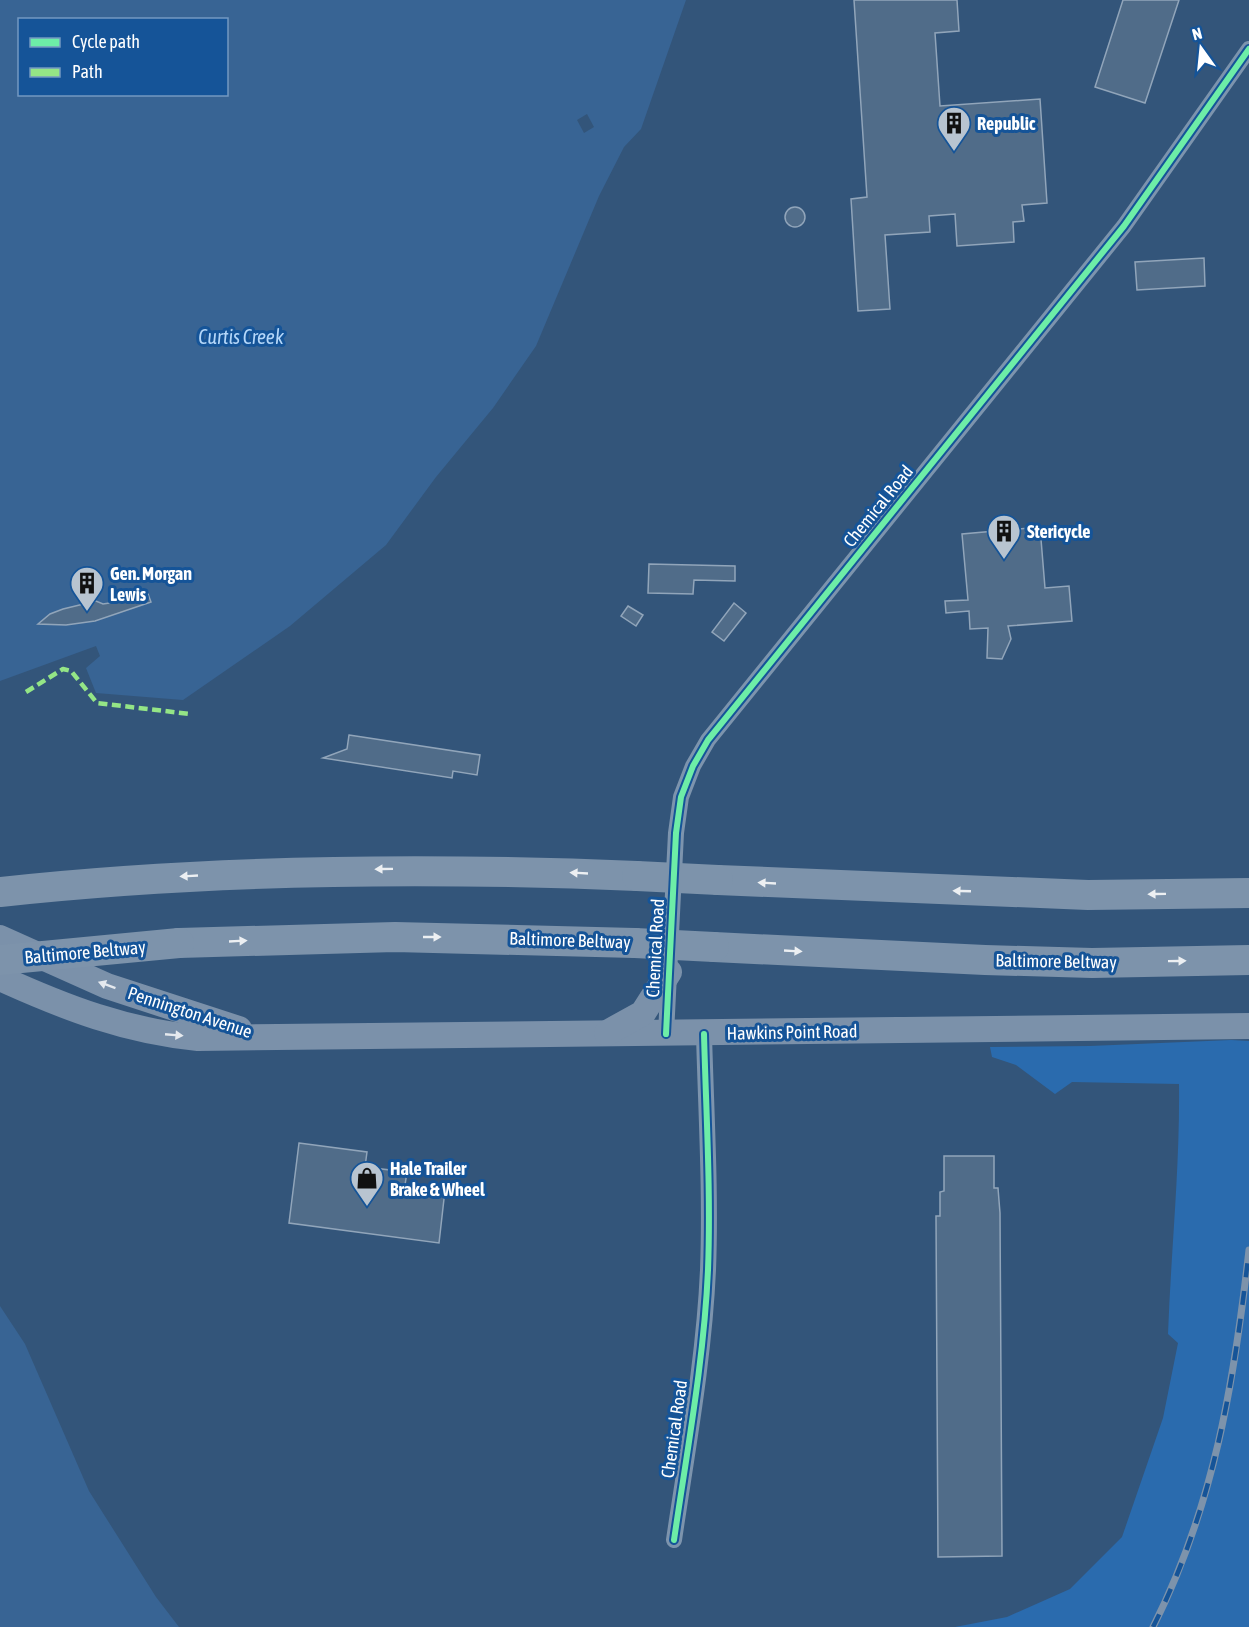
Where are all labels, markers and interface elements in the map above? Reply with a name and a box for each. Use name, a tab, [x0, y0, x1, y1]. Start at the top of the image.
legend	[18, 18, 228, 96]
north arrow	[1171, 18, 1231, 78]
text: N	[1190, 24, 1204, 43]
text: Cycle path	[72, 31, 140, 52]
text: Path	[72, 61, 103, 82]
building icon: Republic	[936, 105, 972, 152]
place label: Republic	[977, 113, 1036, 134]
water label: Curtis Creek	[198, 325, 284, 348]
street label: Chemical Road	[839, 461, 917, 551]
building icon: Stericycle	[986, 513, 1022, 560]
place label: Stericycle	[1027, 521, 1091, 542]
place label: Gen. Morgan Lewis	[110, 563, 192, 605]
building icon: Gen. Morgan Lewis	[69, 565, 105, 612]
one-way arrow	[375, 865, 394, 874]
one-way arrow	[569, 869, 588, 878]
one-way arrow	[180, 872, 199, 881]
one-way arrow	[757, 878, 776, 887]
one-way arrow	[952, 887, 971, 896]
one-way arrow	[1147, 890, 1166, 899]
street label: Chemical Road	[642, 898, 668, 998]
street label: Baltimore Beltway	[509, 927, 631, 953]
one-way arrow	[423, 932, 442, 942]
street label: Baltimore Beltway	[24, 936, 146, 968]
one-way arrow	[228, 936, 247, 945]
one-way arrow	[784, 946, 803, 956]
street label: Baltimore Beltway	[995, 949, 1117, 973]
one-way arrow	[1167, 956, 1186, 966]
one-way arrow	[98, 980, 116, 990]
street label: Pennington Avenue	[125, 982, 255, 1042]
street label: Hawkins Point Road	[727, 1020, 857, 1044]
one-way arrow	[165, 1030, 184, 1040]
place label: Hale Trailer Brake & Wheel	[390, 1158, 485, 1200]
shop icon: Hale Trailer Brake & Wheel	[349, 1160, 385, 1207]
street label: Chemical Road	[657, 1379, 691, 1479]

